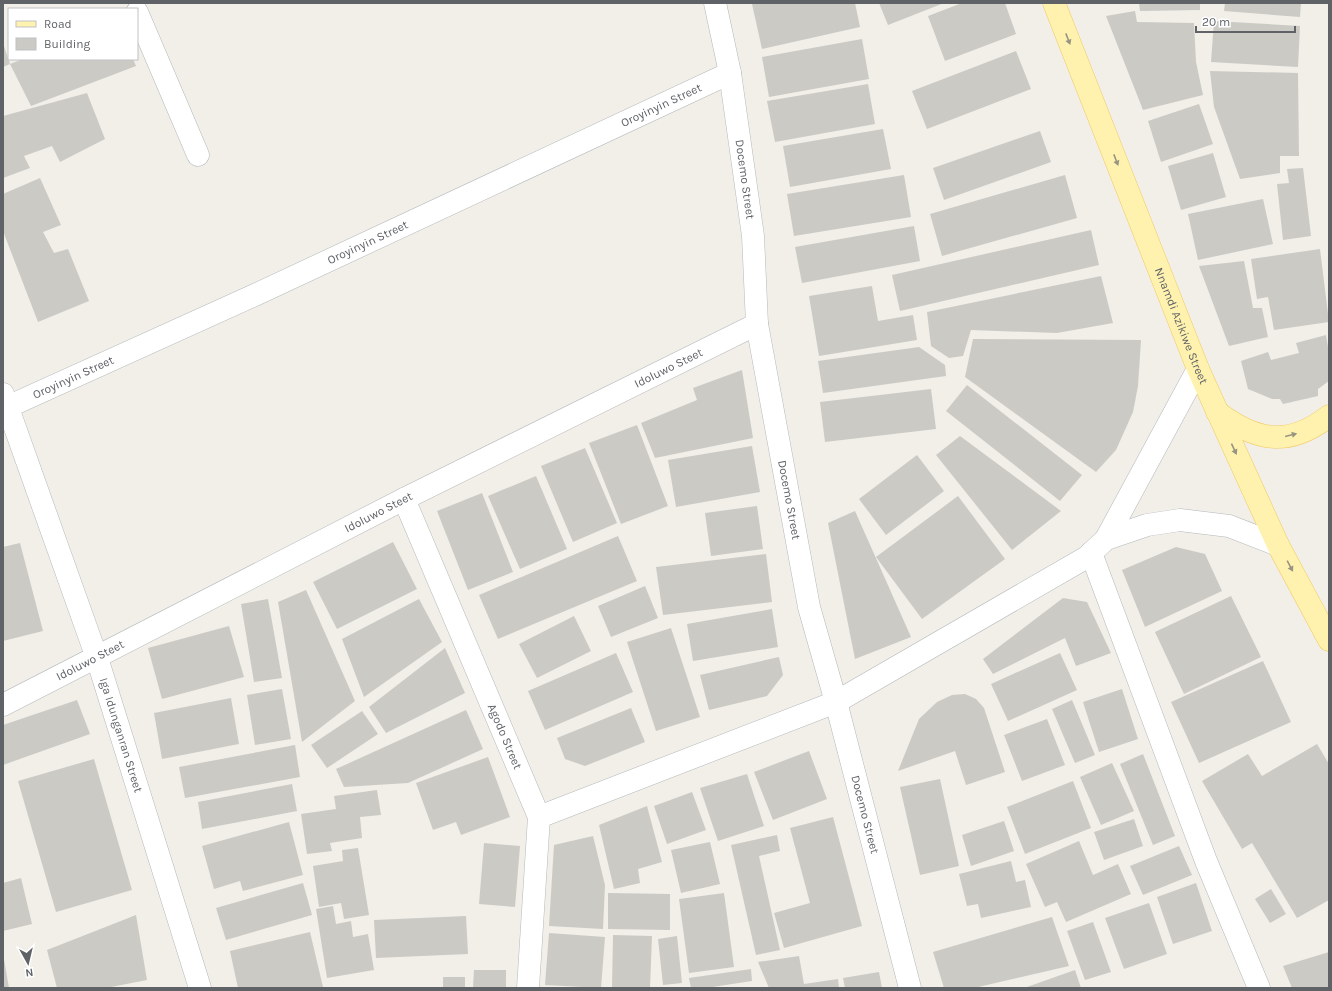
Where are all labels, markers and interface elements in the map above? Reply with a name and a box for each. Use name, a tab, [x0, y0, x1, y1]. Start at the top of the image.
legend	[8, 8, 138, 60]
scale bar	[1196, 8, 1295, 34]
text: 20 m	[1202, 15, 1230, 29]
text: Road	[44, 17, 72, 31]
one-way arrow	[1065, 34, 1071, 45]
text: Building	[44, 37, 91, 51]
street label: Oroyinyin Street	[619, 80, 704, 130]
street label: Docemo Street	[732, 139, 758, 221]
one-way arrow	[1113, 155, 1119, 167]
street label: Oroyinyin Street	[325, 217, 411, 267]
street label: Nnamdi Azikiwe Street	[1152, 266, 1211, 387]
street label: Idoluwo Steet	[632, 345, 705, 391]
street label: Oroyinyin Street	[30, 353, 116, 402]
one-way arrow	[1285, 431, 1297, 437]
one-way arrow	[1231, 443, 1237, 455]
street label: Docemo Street	[775, 459, 804, 541]
street label: Idoluwo Steet	[342, 489, 415, 535]
one-way arrow	[1286, 560, 1293, 572]
street label: Idoluwo Steet	[54, 637, 127, 683]
street label: Iga Idunganran Street	[97, 676, 146, 795]
street label: Agodo Street	[485, 702, 525, 772]
street label: Docemo Street	[848, 774, 882, 856]
north arrow	[8, 943, 48, 983]
text: N	[25, 965, 34, 979]

